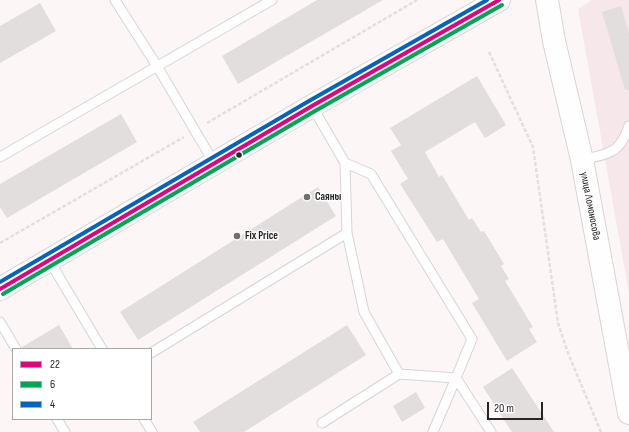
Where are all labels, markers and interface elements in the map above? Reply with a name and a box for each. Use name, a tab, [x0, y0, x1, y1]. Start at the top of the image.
unlabelled marker	[234, 150, 244, 160]
street label: улица Ломоносова	[577, 171, 603, 241]
place label: Саяны	[315, 190, 341, 204]
marker: Саяны	[302, 192, 312, 202]
place label: Fix Price	[245, 229, 278, 243]
marker: Fix Price	[232, 231, 242, 241]
legend	[12, 348, 152, 420]
text: 22	[50, 357, 60, 372]
text: 6	[50, 377, 55, 392]
scale bar	[489, 394, 545, 420]
text: 4	[50, 397, 55, 412]
text: 20 m	[494, 401, 514, 416]

